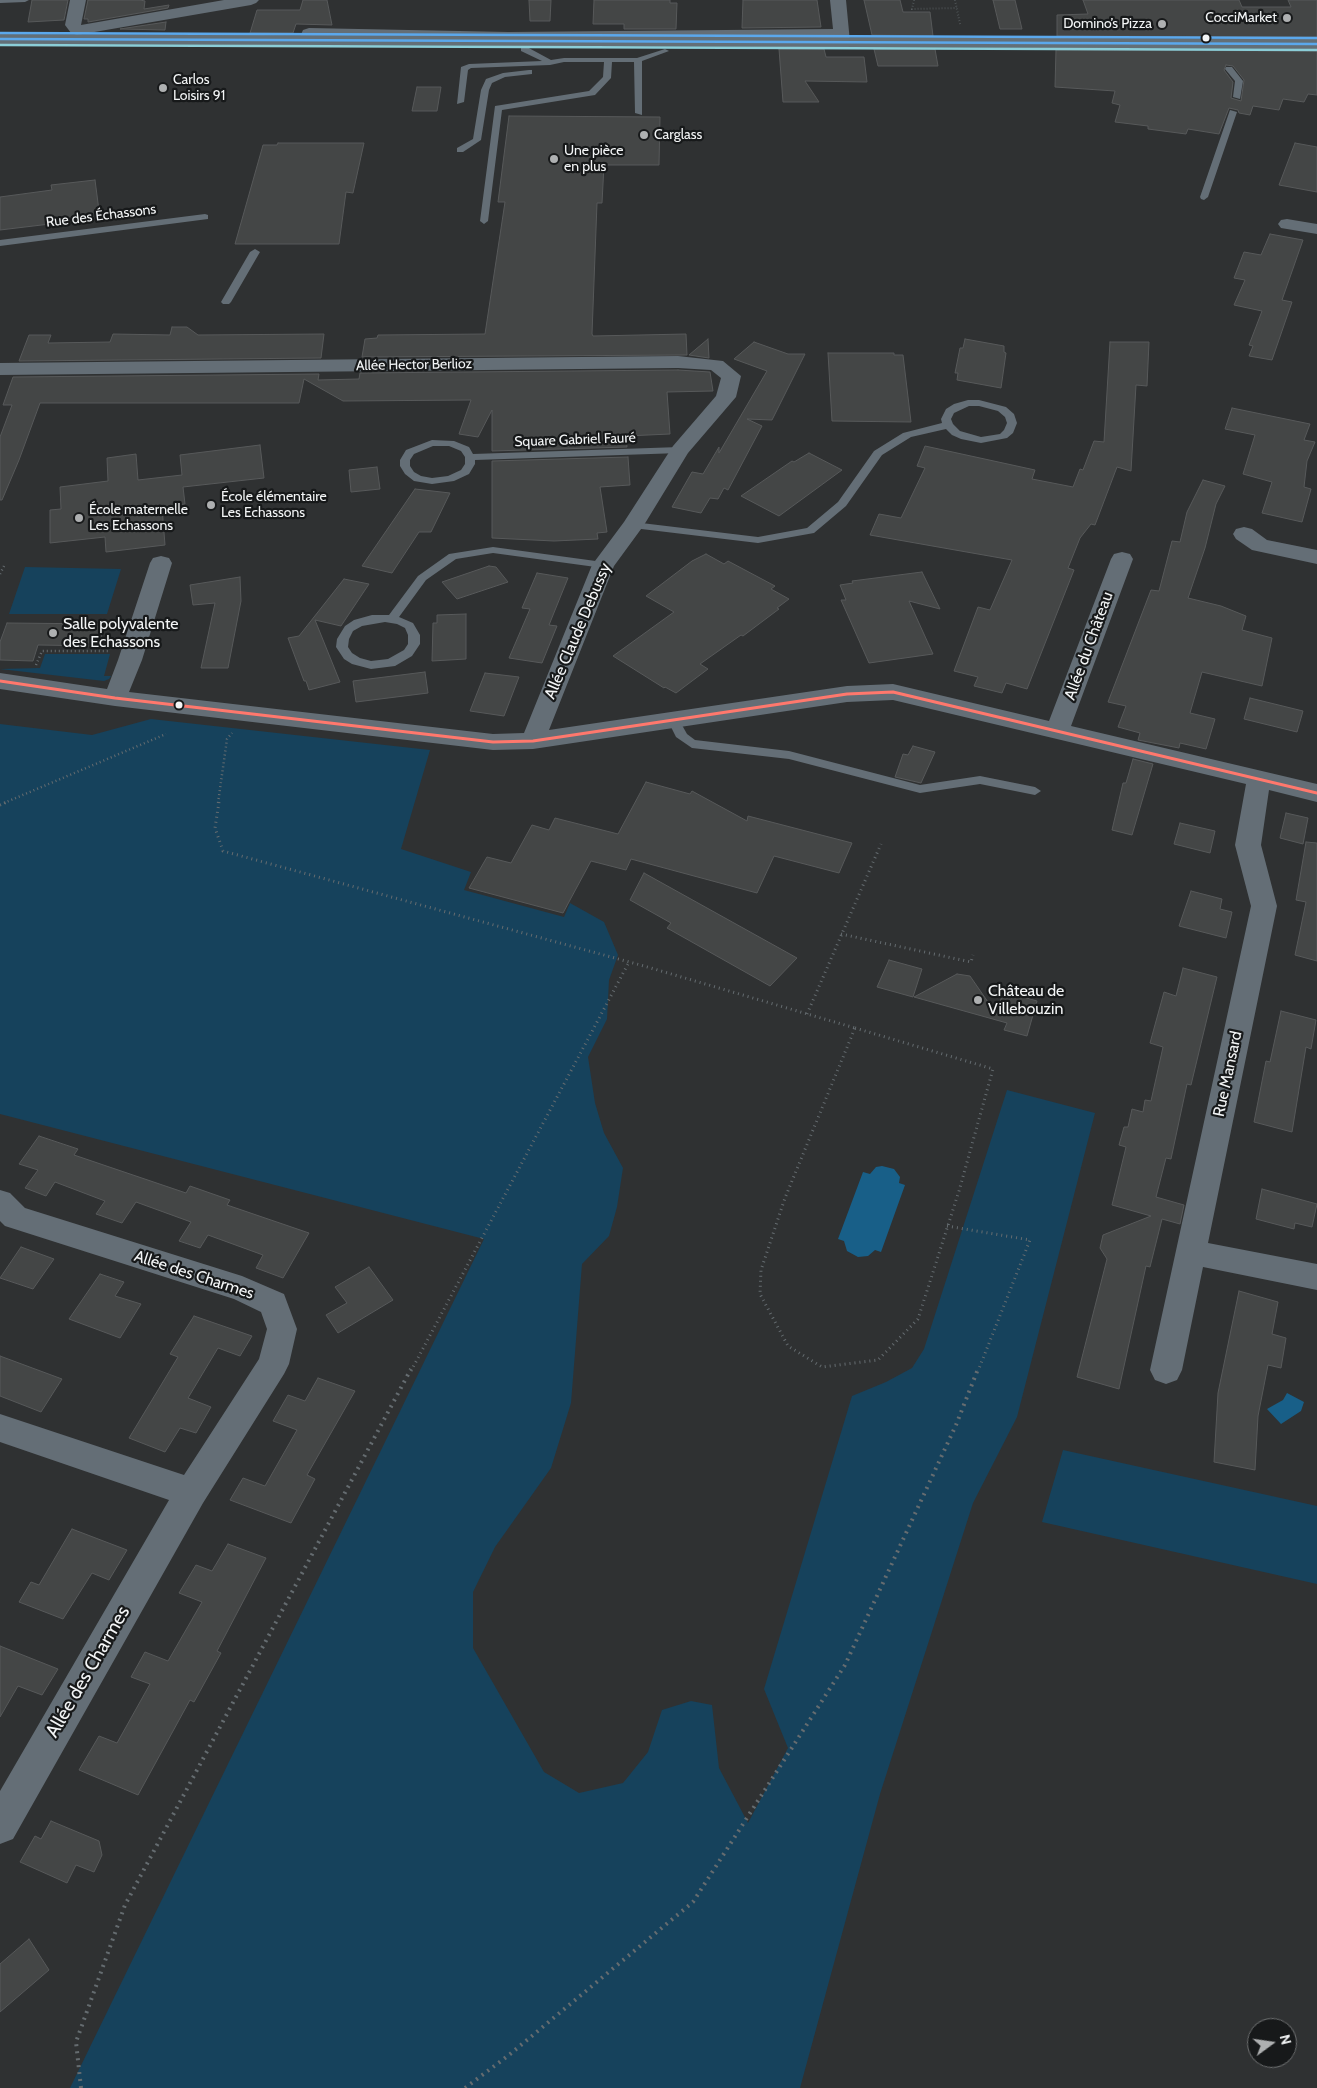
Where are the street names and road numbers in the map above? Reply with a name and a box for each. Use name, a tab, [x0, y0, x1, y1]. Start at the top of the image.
street label: Rue des Échassons	[45, 201, 157, 231]
street label: Allée Hector Berlioz	[356, 356, 472, 374]
street label: Square Gabriel Fauré	[514, 429, 636, 451]
street label: Allée Claude Debussy	[541, 560, 615, 702]
street label: Allée du Château	[1061, 589, 1117, 703]
street label: Rue Mansard	[1210, 1029, 1246, 1119]
street label: Allée des Charmes	[132, 1247, 256, 1303]
street label: Allée des Charmes	[41, 1602, 135, 1742]

